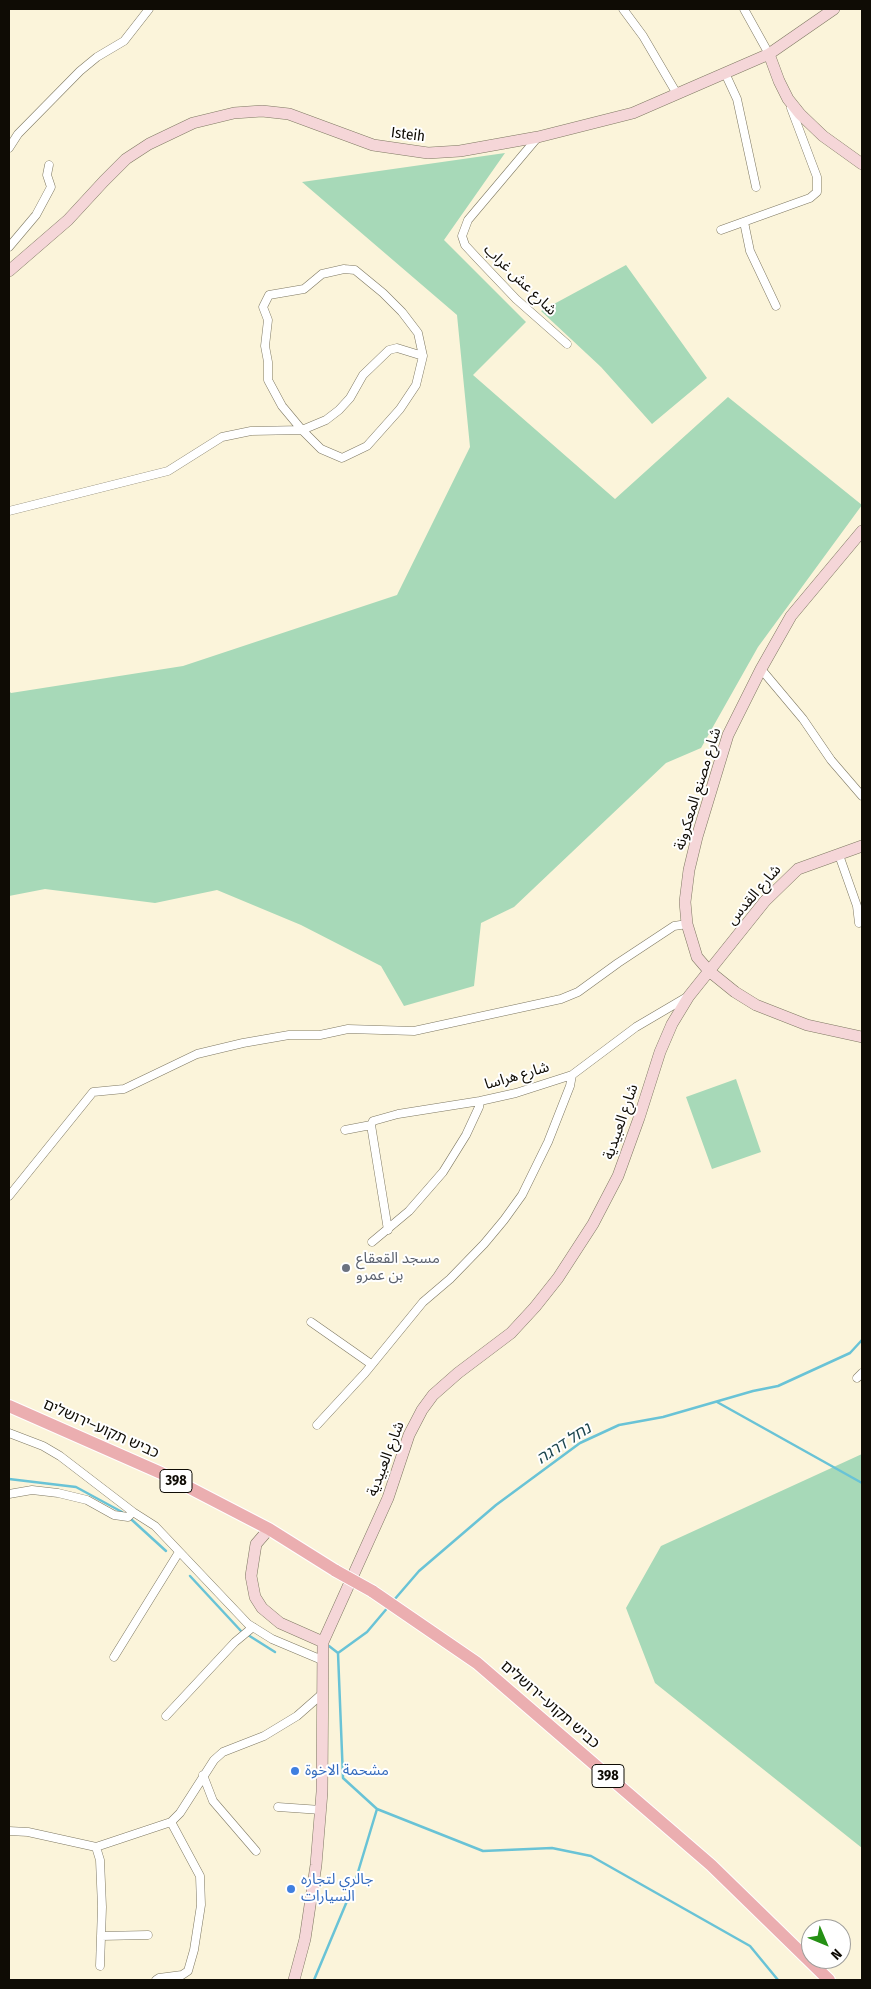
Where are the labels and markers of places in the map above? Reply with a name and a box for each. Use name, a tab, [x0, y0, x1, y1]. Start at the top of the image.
place label: مسجد القعقاع بن عمرو	[356, 1250, 440, 1285]
marker: مسجد القعقاع بن عمرو	[340, 1262, 352, 1274]
place label: مشحمة الاخوة	[305, 1762, 389, 1780]
marker: مشحمة الاخوة	[289, 1765, 301, 1777]
place label: جالري لتجاره السيارات	[301, 1871, 373, 1906]
marker: جالري لتجاره السيارات	[285, 1883, 297, 1895]

